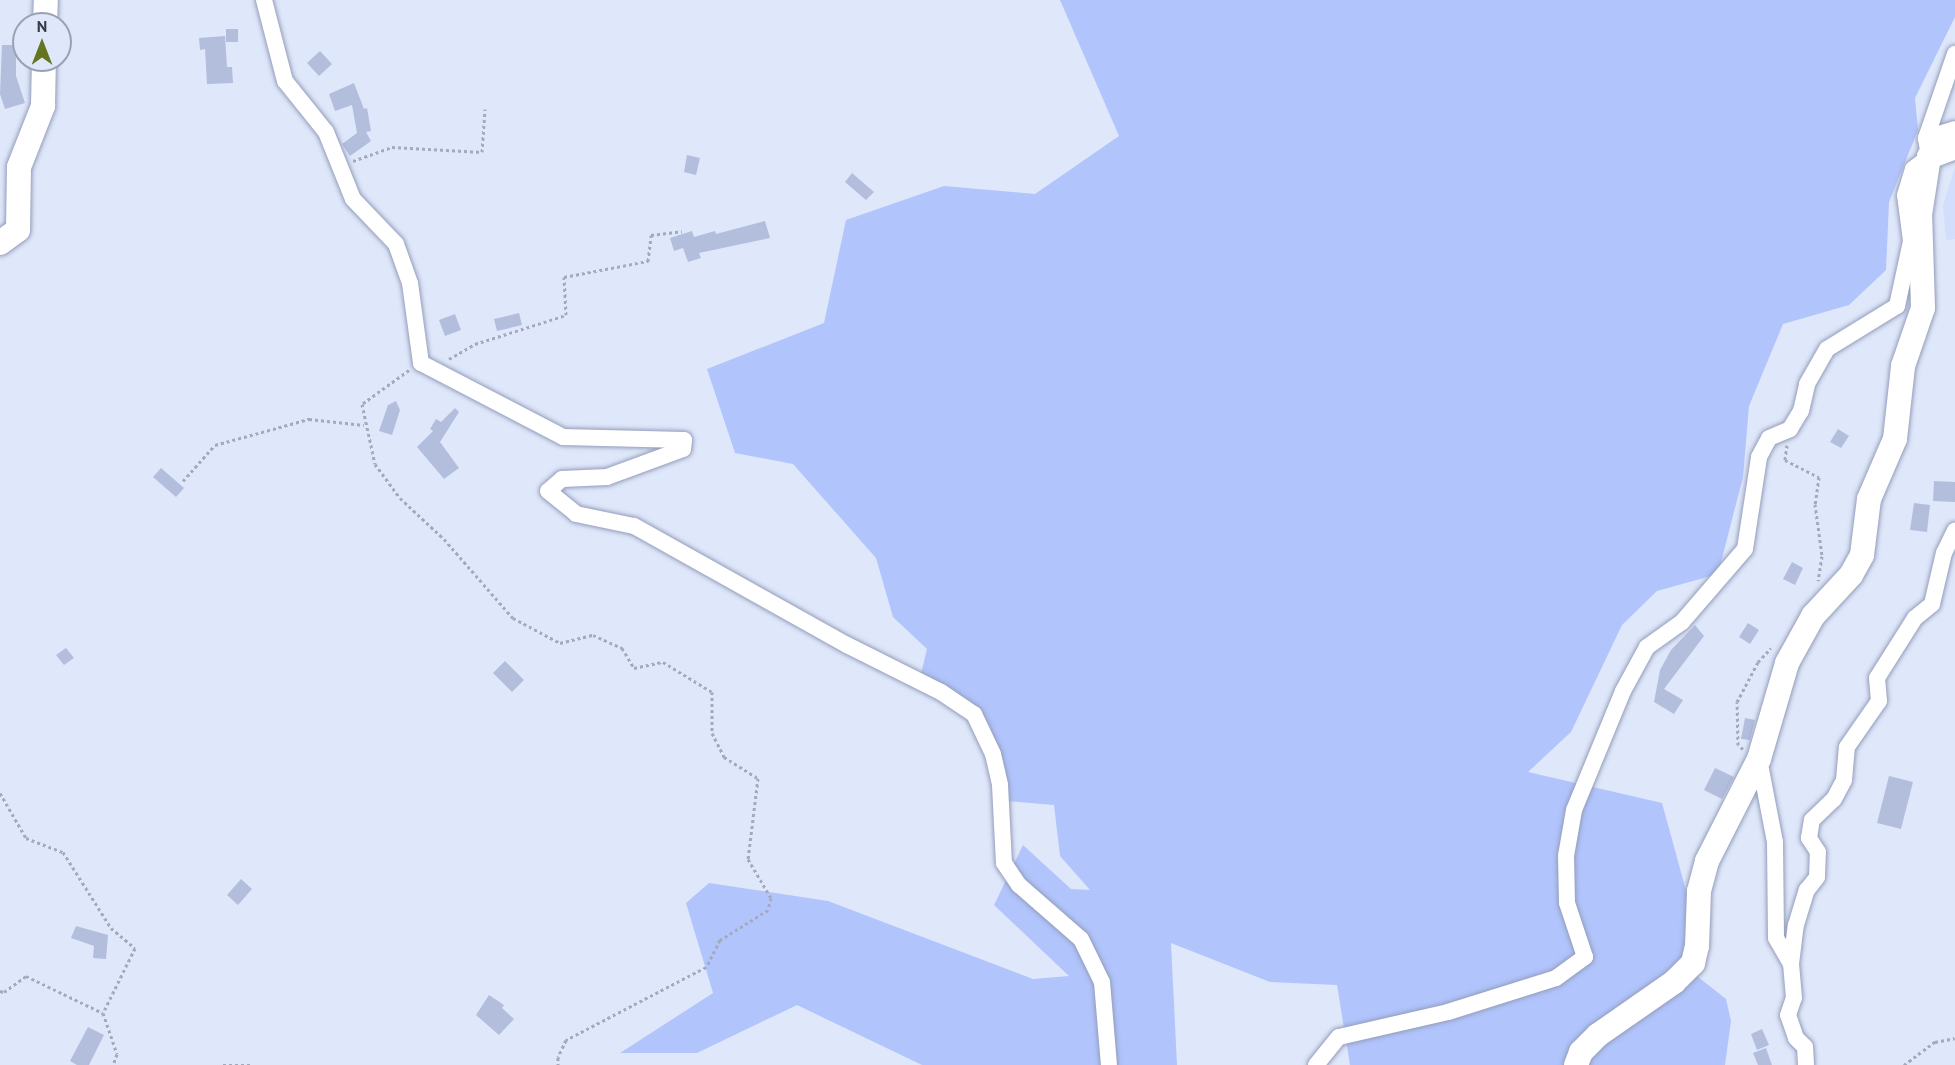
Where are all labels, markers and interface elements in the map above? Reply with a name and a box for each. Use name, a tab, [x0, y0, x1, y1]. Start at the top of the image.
north arrow	[12, 12, 72, 72]
text: N	[37, 16, 47, 36]

